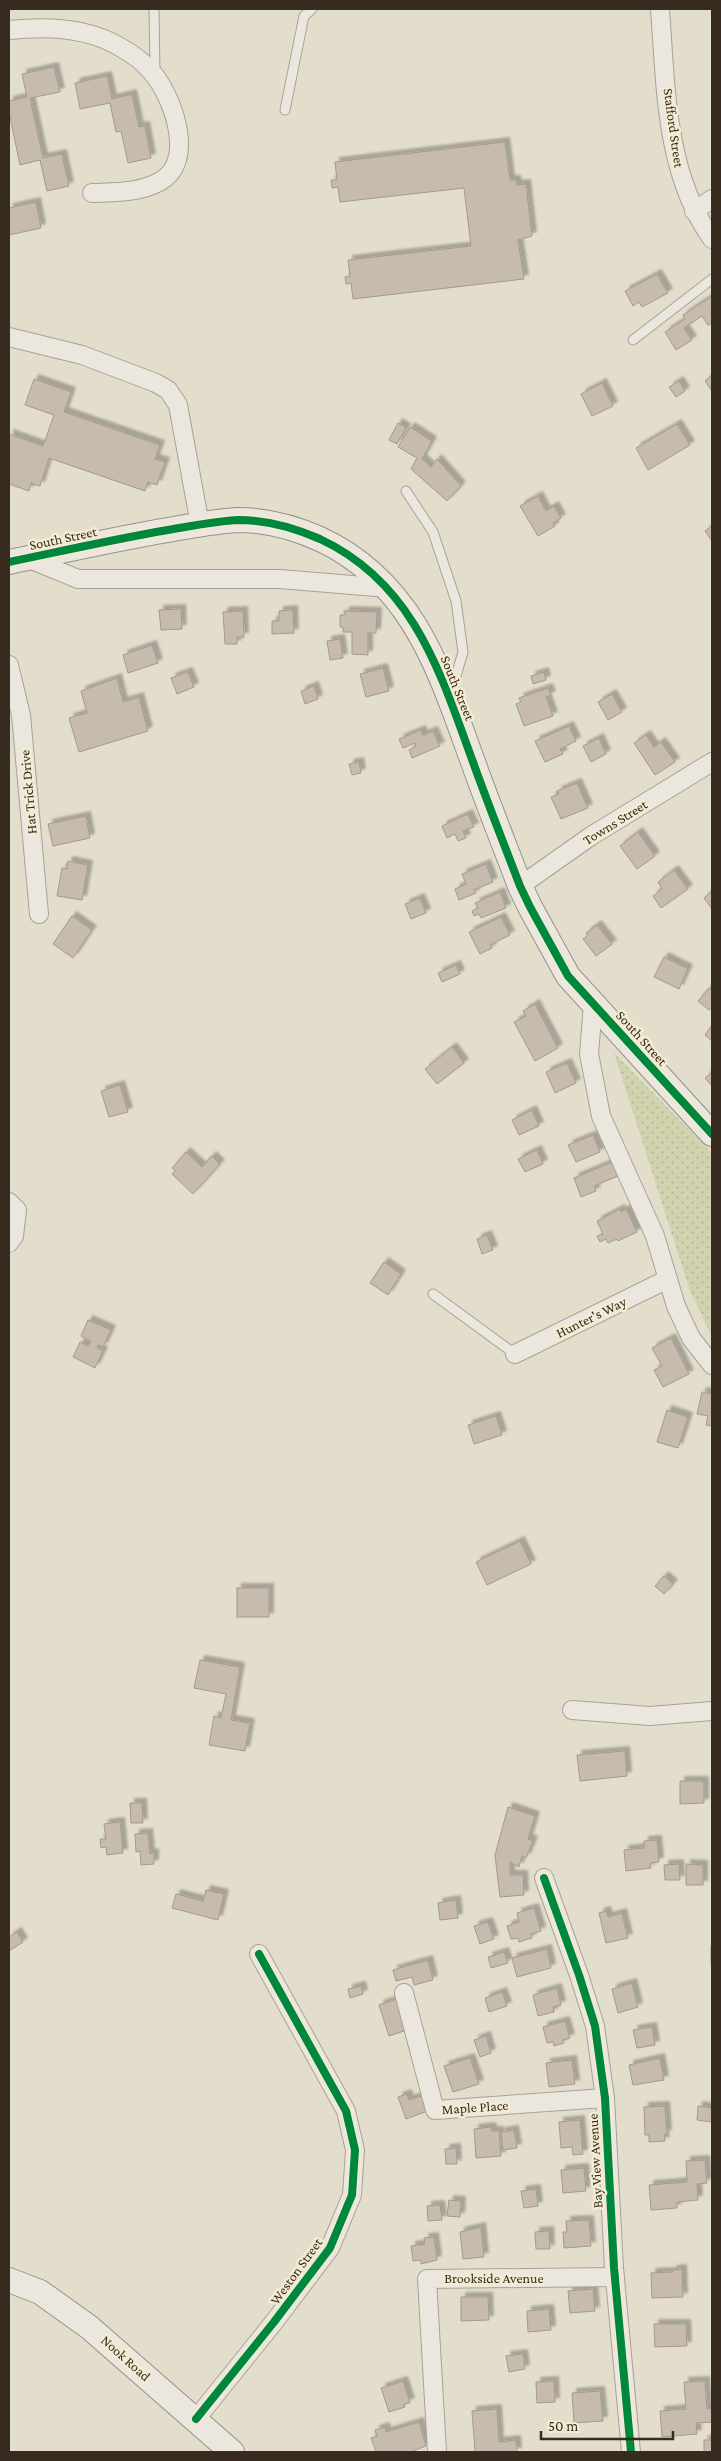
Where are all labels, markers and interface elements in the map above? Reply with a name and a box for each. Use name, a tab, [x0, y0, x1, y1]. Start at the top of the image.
street label: Stafford Street	[660, 87, 688, 169]
street label: South Street	[28, 523, 99, 553]
street label: South Street	[438, 653, 478, 723]
street label: Hat Trick Drive	[16, 749, 40, 835]
street label: Towns Street	[580, 796, 650, 848]
street label: South Street	[613, 1007, 671, 1069]
street label: Hunter's Way	[553, 1293, 629, 1341]
street label: Maple Place	[441, 2097, 509, 2117]
street label: Bay View Avenue	[585, 2113, 605, 2209]
street label: Weston Street	[267, 2234, 326, 2307]
street label: Brookside Avenue	[444, 2270, 544, 2286]
street label: Nook Road	[98, 2332, 154, 2385]
scale bar	[541, 2408, 674, 2440]
text: 50 m	[548, 2418, 578, 2434]

